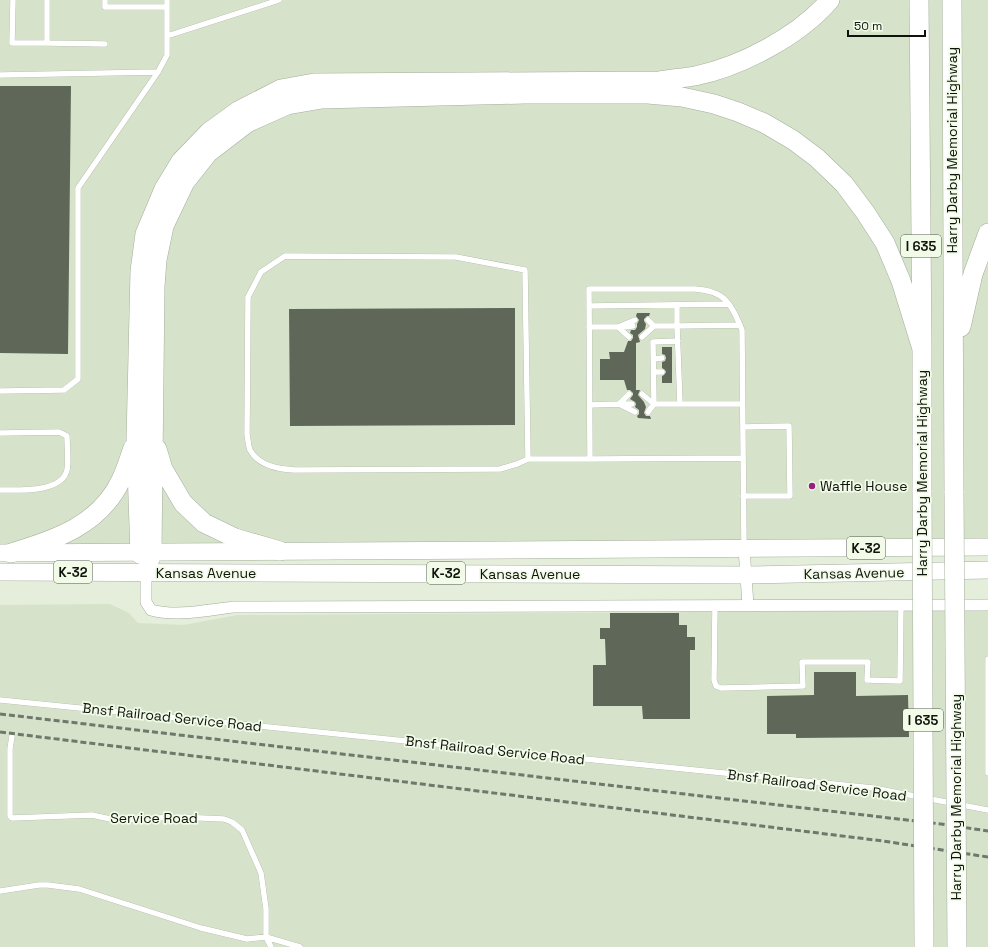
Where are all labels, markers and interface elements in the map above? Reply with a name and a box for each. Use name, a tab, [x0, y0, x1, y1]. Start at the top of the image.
scale bar	[848, 12, 925, 38]
text: 50 m	[854, 18, 882, 34]
street label: Harry Darby Memorial Highway	[943, 47, 961, 253]
road number: I 635	[901, 235, 941, 257]
street label: Harry Darby Memorial Highway	[913, 370, 931, 576]
place label: Waffle House	[820, 477, 907, 495]
marker: Waffle House	[807, 481, 817, 491]
road number: K-32	[847, 537, 885, 559]
road number: K-32	[54, 561, 92, 583]
road number: K-32	[427, 562, 465, 584]
street label: Kansas Avenue	[803, 563, 905, 583]
street label: Kansas Avenue	[156, 564, 256, 582]
street label: Kansas Avenue	[480, 565, 580, 583]
street label: Harry Darby Memorial Highway	[947, 694, 965, 900]
street label: Bnsf Railroad Service Road	[81, 699, 263, 735]
road number: I 635	[903, 709, 943, 731]
street label: Bnsf Railroad Service Road	[404, 732, 586, 768]
street label: Bnsf Railroad Service Road	[726, 765, 908, 805]
street label: Service Road	[110, 809, 198, 827]

